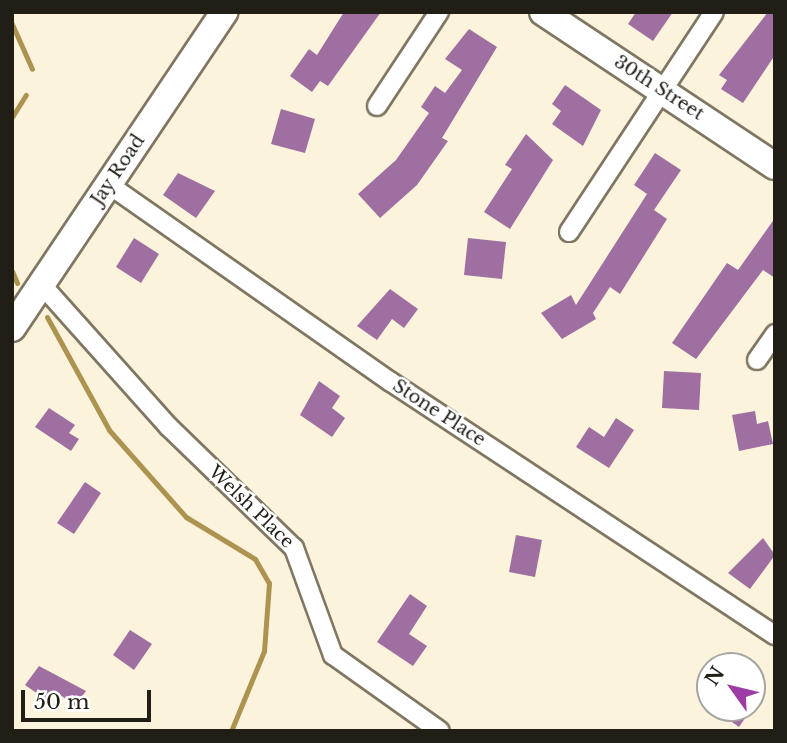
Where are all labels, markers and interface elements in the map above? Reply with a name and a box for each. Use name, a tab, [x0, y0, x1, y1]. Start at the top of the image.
street label: 30th Street	[610, 51, 708, 125]
street label: Jay Road	[86, 131, 150, 209]
street label: Stone Place	[389, 375, 489, 451]
street label: Welsh Place	[204, 461, 298, 553]
north arrow	[696, 652, 766, 722]
text: N	[700, 662, 729, 690]
scale bar	[24, 676, 154, 720]
text: 50 m	[34, 689, 89, 715]

